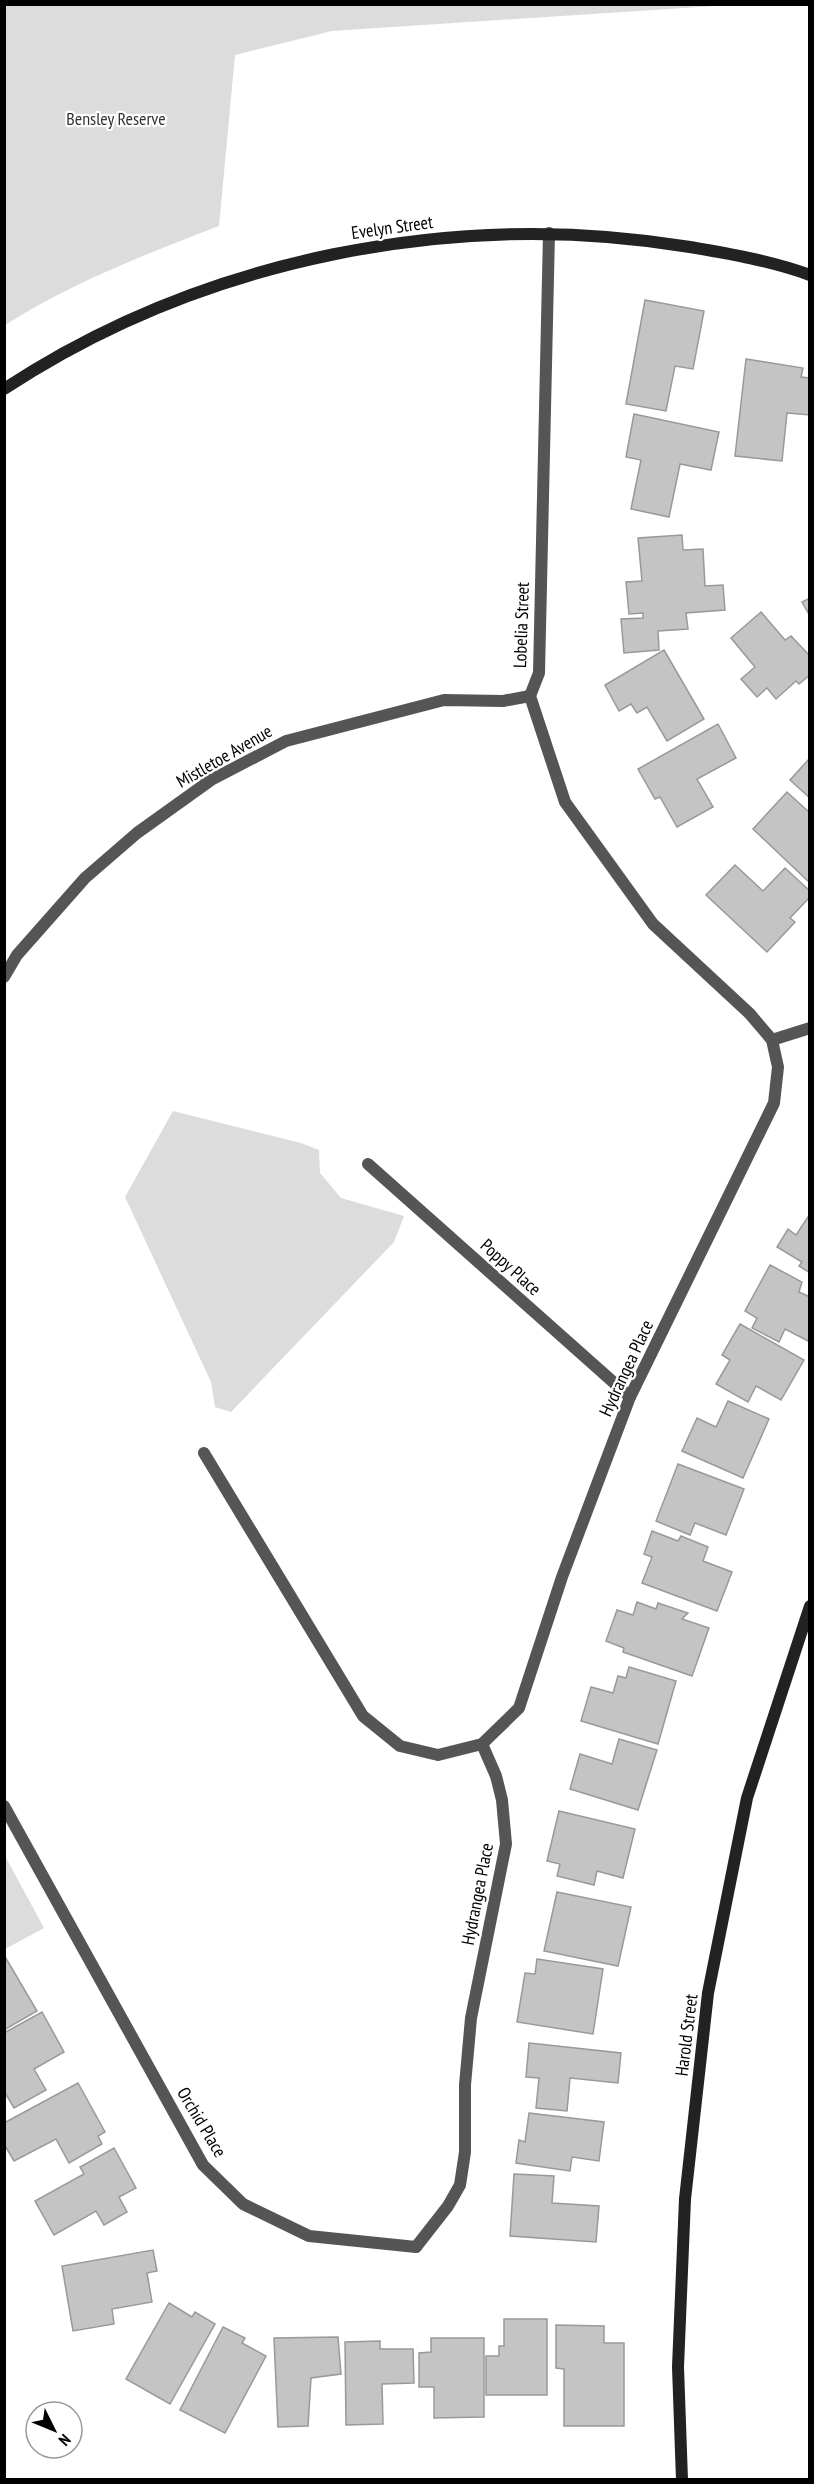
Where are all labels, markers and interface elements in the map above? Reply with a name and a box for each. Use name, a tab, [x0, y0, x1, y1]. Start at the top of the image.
park label: Bensley Reserve	[66, 107, 166, 130]
street label: Evelyn Street	[350, 210, 434, 244]
street label: Lobelia Street	[508, 582, 534, 668]
street label: Mistletoe Avenue	[172, 719, 276, 793]
street label: Poppy Place	[476, 1234, 546, 1300]
street label: Hydrangea Place	[594, 1316, 658, 1420]
street label: Hydrangea Place	[456, 1841, 498, 1947]
street label: Harold Street	[670, 1993, 702, 2077]
street label: Orchid Place	[172, 2083, 232, 2161]
north arrow	[24, 2400, 84, 2460]
text: N	[55, 2430, 75, 2450]

